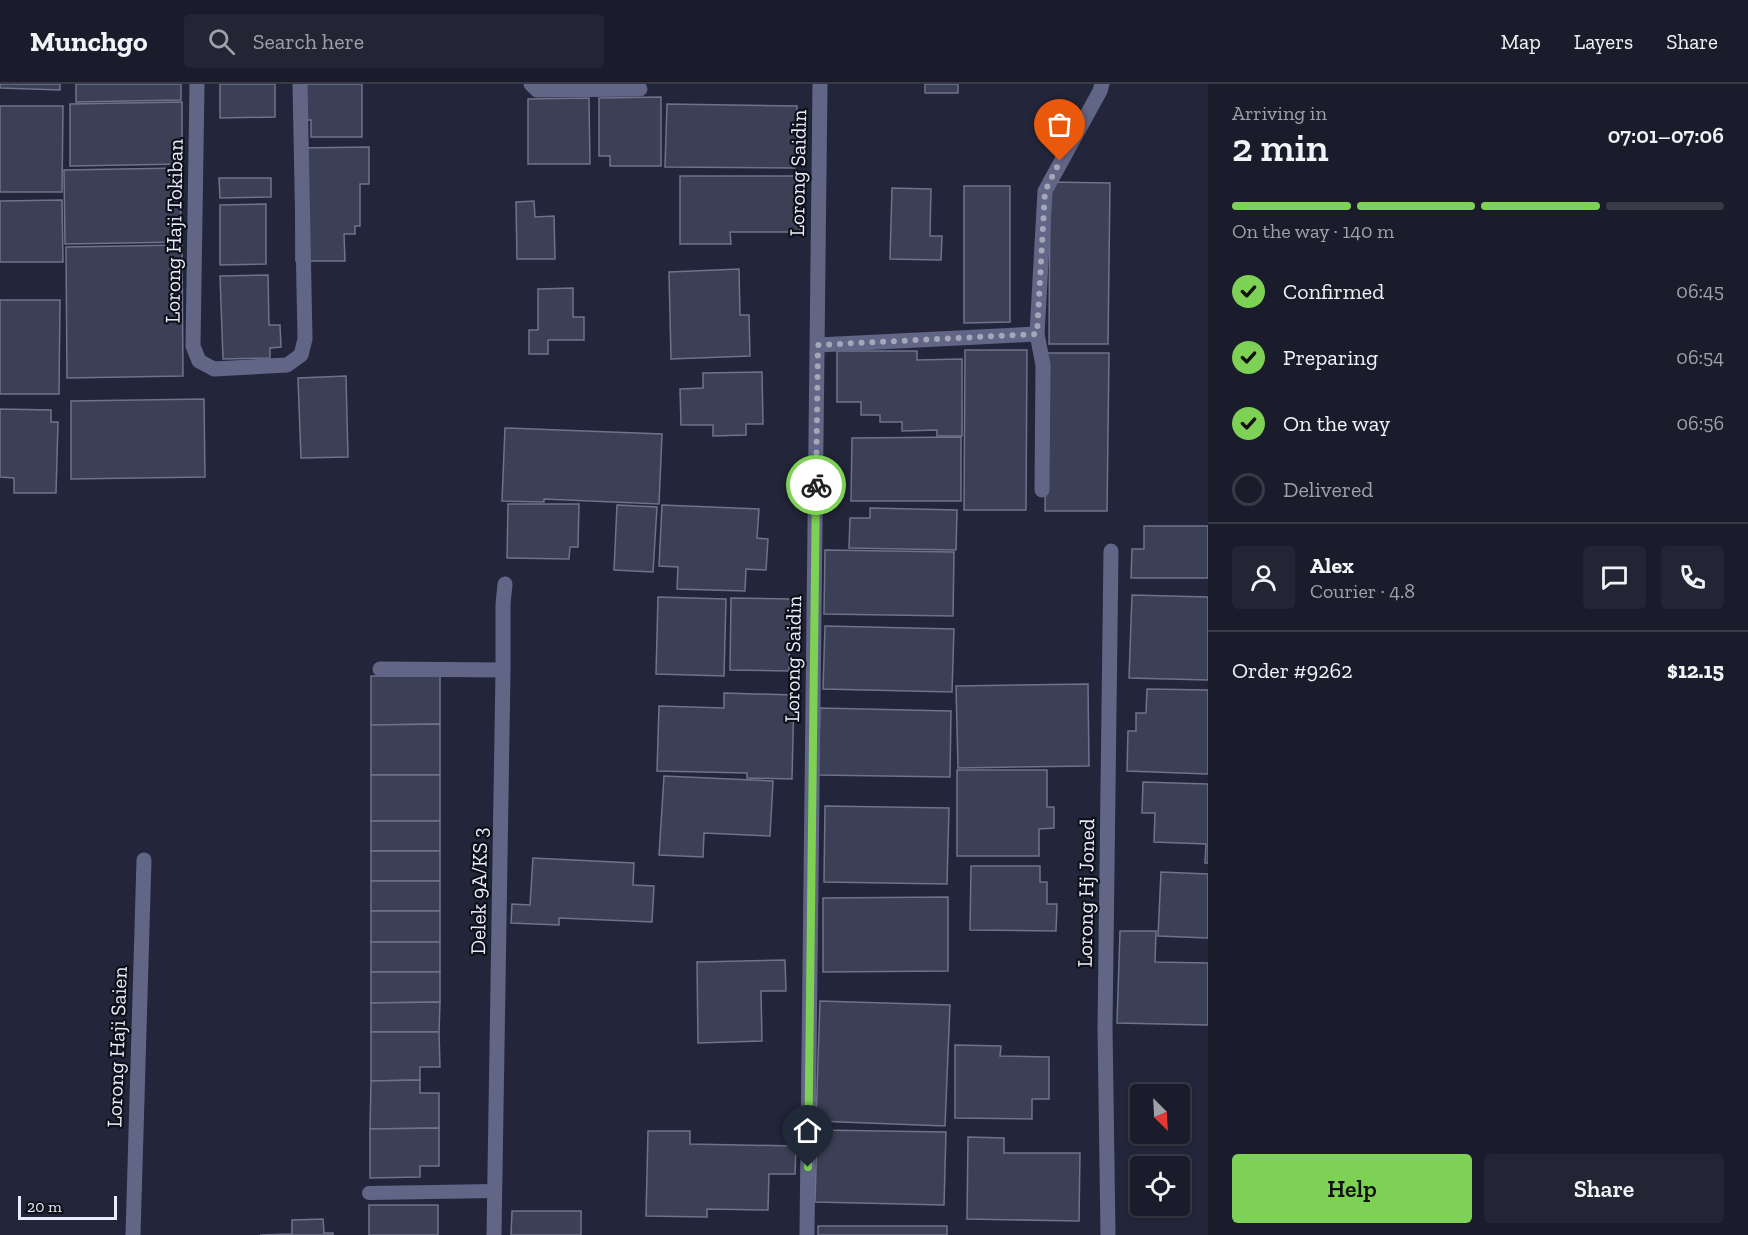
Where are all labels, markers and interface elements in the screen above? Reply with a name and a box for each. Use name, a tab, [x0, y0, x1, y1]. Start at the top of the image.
search box	[184, 14, 604, 68]
text: Munchgo	[30, 25, 148, 58]
icon: search	[205, 25, 238, 58]
text: Search here	[253, 28, 364, 55]
text: Map	[1501, 29, 1541, 54]
text: Layers	[1574, 29, 1633, 54]
text: Share	[1666, 29, 1718, 54]
pin	[1034, 99, 1085, 161]
text: Arriving in	[1232, 101, 1327, 125]
icon: bag	[1043, 108, 1076, 141]
street label: Lorong Saidin	[784, 109, 811, 237]
text: 07:01–07:06	[1608, 122, 1724, 149]
text: 2 min	[1232, 124, 1329, 171]
street label: Lorong Haji Tokiban	[159, 139, 189, 323]
text: On the way · 140 m	[1232, 219, 1394, 243]
icon: check	[1232, 275, 1265, 308]
text: Confirmed	[1283, 278, 1384, 305]
text: 06:45	[1676, 279, 1724, 303]
icon: check	[1232, 341, 1265, 374]
text: Preparing	[1283, 344, 1378, 371]
text: 06:54	[1676, 345, 1724, 369]
icon: check	[1232, 407, 1265, 440]
text: On the way	[1283, 410, 1390, 437]
text: 06:56	[1677, 411, 1724, 435]
courier	[786, 455, 846, 515]
icon: bike	[800, 469, 833, 502]
text: Delivered	[1283, 476, 1373, 503]
button: person	[1232, 546, 1295, 609]
button: chat	[1583, 546, 1646, 609]
button: phone	[1661, 546, 1724, 609]
text: Alex	[1310, 552, 1354, 579]
text: Courier · 4.8	[1310, 579, 1415, 603]
street label: Lorong Saidin	[779, 595, 806, 723]
text: Order #9262	[1232, 657, 1353, 684]
text: $12.15	[1667, 657, 1724, 684]
street label: Lorong Hj Joned	[1072, 818, 1100, 968]
street label: Delek 9A/KS 3	[465, 827, 492, 955]
street label: Lorong Haji Saien	[101, 966, 133, 1128]
north arrow	[1130, 1084, 1190, 1144]
map controls	[1130, 1084, 1190, 1216]
pin	[782, 1105, 833, 1167]
icon: home	[791, 1114, 824, 1147]
button: Help	[1232, 1154, 1472, 1223]
button: Share	[1484, 1154, 1724, 1223]
button: locate	[1130, 1156, 1190, 1216]
scale bar	[18, 1193, 117, 1220]
text: 20 m	[27, 1197, 62, 1216]

